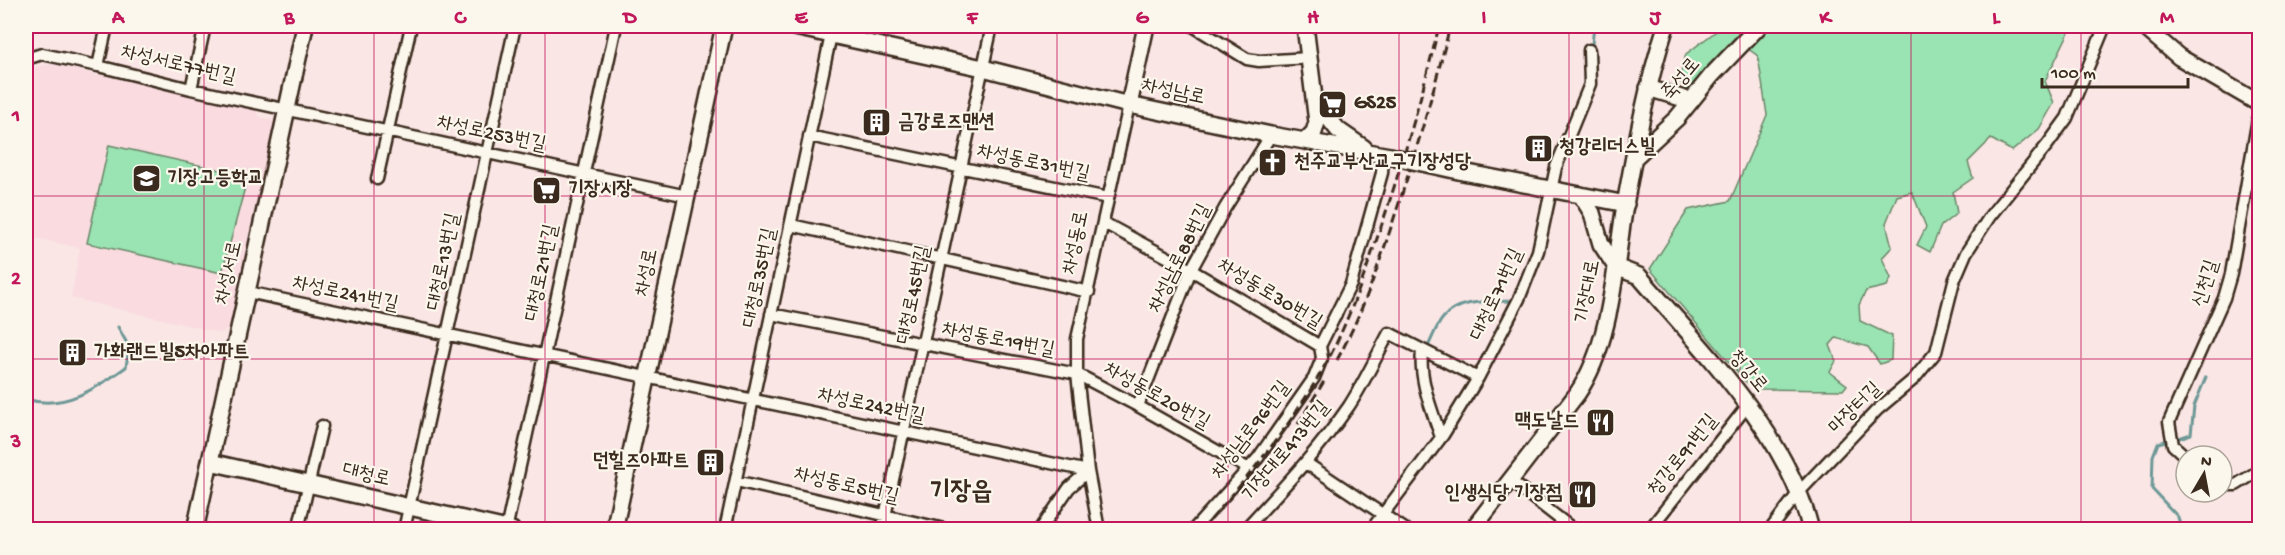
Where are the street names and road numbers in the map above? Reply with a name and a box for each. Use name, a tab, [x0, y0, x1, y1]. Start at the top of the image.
street label: 차성서로77번길	[118, 42, 238, 90]
street label: 죽성로	[1658, 54, 1706, 106]
street label: 차성남로	[1139, 75, 1207, 111]
street label: 차성로253번길	[434, 112, 548, 158]
street label: 차성동로31번길	[974, 141, 1092, 187]
street label: 차성남로88번길	[1145, 201, 1217, 317]
street label: 차성동로	[1059, 209, 1095, 277]
street label: 대청로13번길	[423, 211, 467, 313]
street label: 대청로21번길	[522, 223, 564, 323]
street label: 대청로35번길	[739, 226, 783, 330]
street label: 차성서로	[212, 239, 248, 307]
street label: 대청로45번길	[893, 243, 937, 347]
street label: 대청로71번길	[1467, 245, 1529, 345]
street label: 차성로	[632, 247, 664, 299]
street label: 차성동로30번길	[1212, 255, 1326, 335]
street label: 기장대로	[1572, 258, 1606, 326]
street label: 신천길	[2189, 258, 2225, 310]
street label: 차성로241번길	[290, 273, 400, 317]
street label: 차성동로19번길	[940, 319, 1056, 363]
street label: 청강로	[1723, 346, 1771, 398]
street label: 차성동로20번길	[1099, 358, 1213, 436]
street label: 차성남로96번길	[1208, 377, 1296, 485]
street label: 마장터길	[1825, 378, 1887, 440]
street label: 차성로242번길	[815, 384, 927, 430]
street label: 기장대로413번길	[1238, 397, 1336, 507]
street label: 청강로91번길	[1644, 410, 1724, 502]
street label: 대청로	[340, 459, 392, 493]
street label: 차성동로5번길	[791, 464, 901, 510]

